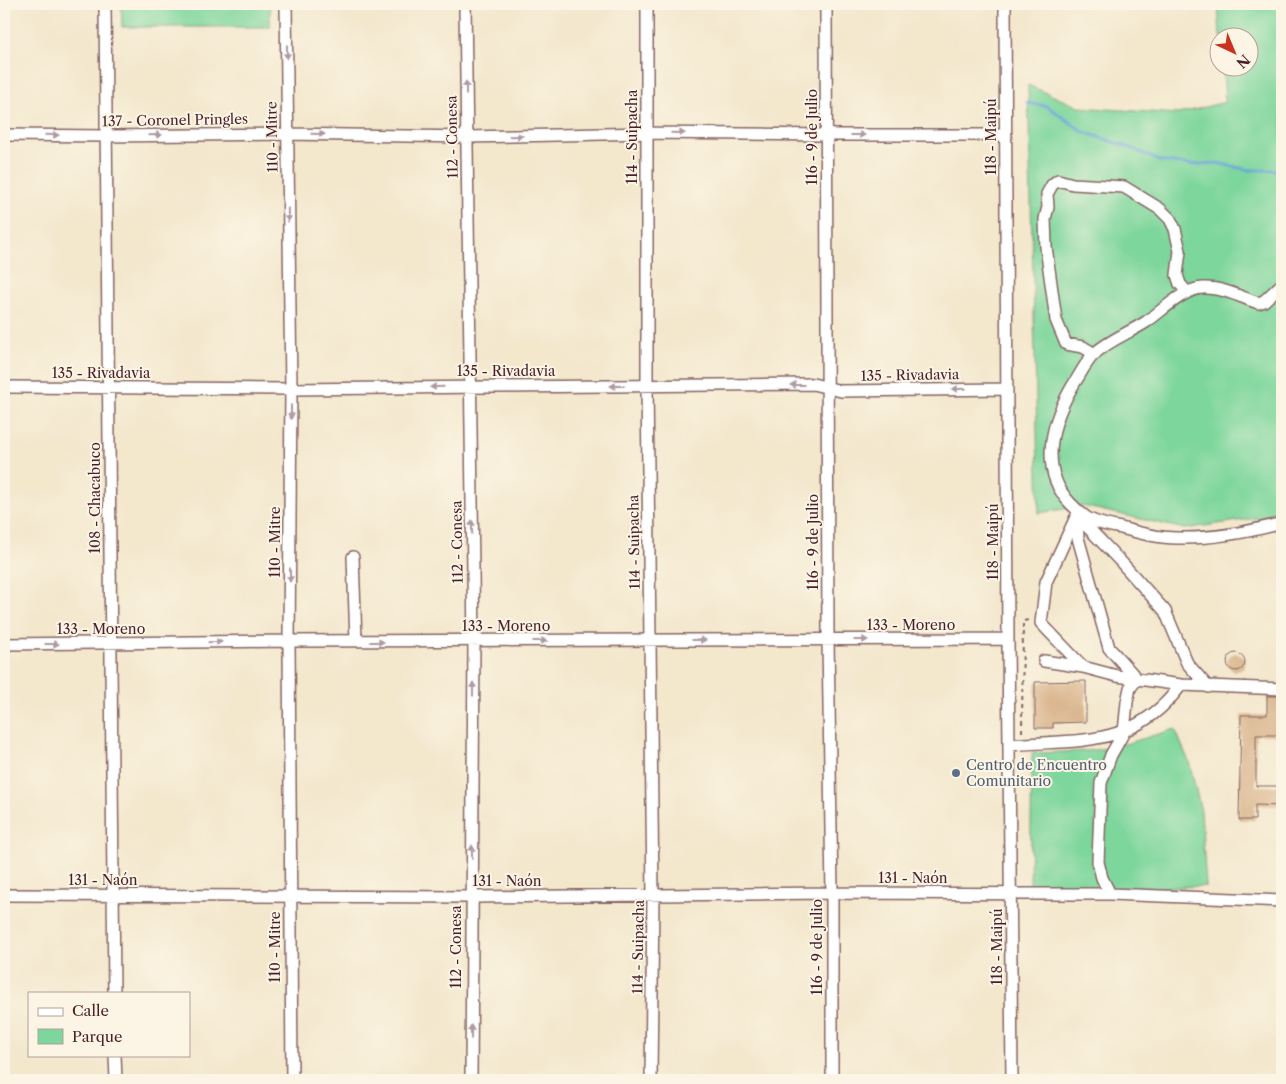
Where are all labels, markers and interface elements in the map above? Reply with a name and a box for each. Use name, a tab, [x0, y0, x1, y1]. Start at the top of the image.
north arrow	[1208, 28, 1258, 78]
one-way arrow	[283, 45, 291, 61]
text: N	[1232, 51, 1254, 72]
one-way arrow	[462, 80, 470, 96]
street label: 114 - Suipacha	[623, 89, 641, 184]
street label: 116 - 9 de Julio	[803, 89, 821, 185]
street label: 112 - Conesa	[442, 95, 462, 179]
street label: 118 - Maipú	[982, 98, 1000, 175]
street label: 110 - Mitre	[262, 101, 282, 173]
street label: 137 - Coronel Pringles	[102, 110, 248, 130]
one-way arrow	[670, 129, 686, 137]
one-way arrow	[148, 131, 164, 139]
one-way arrow	[310, 131, 326, 139]
one-way arrow	[508, 131, 524, 139]
one-way arrow	[850, 131, 866, 139]
one-way arrow	[45, 132, 61, 140]
one-way arrow	[284, 207, 292, 223]
street label: 135 - Rivadavia	[457, 362, 556, 380]
street label: 135 - Rivadavia	[52, 364, 151, 382]
street label: 135 - Rivadavia	[860, 365, 960, 385]
one-way arrow	[789, 381, 805, 389]
one-way arrow	[609, 382, 625, 390]
one-way arrow	[429, 383, 445, 391]
one-way arrow	[950, 385, 966, 393]
one-way arrow	[287, 405, 295, 421]
street label: 108 - Chacabuco	[86, 442, 104, 554]
street label: 114 - Suipacha	[624, 494, 644, 589]
street label: 116 - 9 de Julio	[804, 494, 822, 590]
street label: 112 - Conesa	[447, 500, 467, 584]
street label: 118 - Maipú	[984, 503, 1002, 580]
street label: 110 - Mitre	[266, 506, 284, 578]
one-way arrow	[468, 518, 476, 534]
one-way arrow	[286, 567, 294, 583]
street label: 133 - Moreno	[867, 616, 955, 634]
street label: 133 - Moreno	[462, 617, 550, 635]
street label: 133 - Moreno	[57, 620, 145, 638]
one-way arrow	[691, 636, 707, 644]
one-way arrow	[854, 636, 870, 644]
one-way arrow	[532, 637, 548, 645]
one-way arrow	[207, 638, 223, 646]
one-way arrow	[370, 638, 386, 646]
one-way arrow	[45, 640, 61, 648]
one-way arrow	[469, 681, 477, 697]
place label: Centro de Encuentro Comunitario	[966, 756, 1107, 790]
marker: Centro de Encuentro Comunitario	[950, 767, 962, 779]
one-way arrow	[468, 843, 476, 859]
street label: 131 - Naón	[878, 869, 948, 887]
street label: 131 - Naón	[68, 871, 138, 889]
street label: 131 - Naón	[472, 872, 542, 890]
street label: 114 - Suipacha	[628, 899, 648, 994]
street label: 116 - 9 de Julio	[808, 899, 826, 995]
street label: 112 - Conesa	[447, 905, 465, 989]
street label: 118 - Maipú	[988, 908, 1006, 985]
street label: 110 - Mitre	[266, 911, 284, 983]
legend	[28, 992, 190, 1056]
text: Calle	[72, 1001, 109, 1020]
one-way arrow	[467, 1023, 475, 1039]
text: Parque	[72, 1027, 122, 1046]

